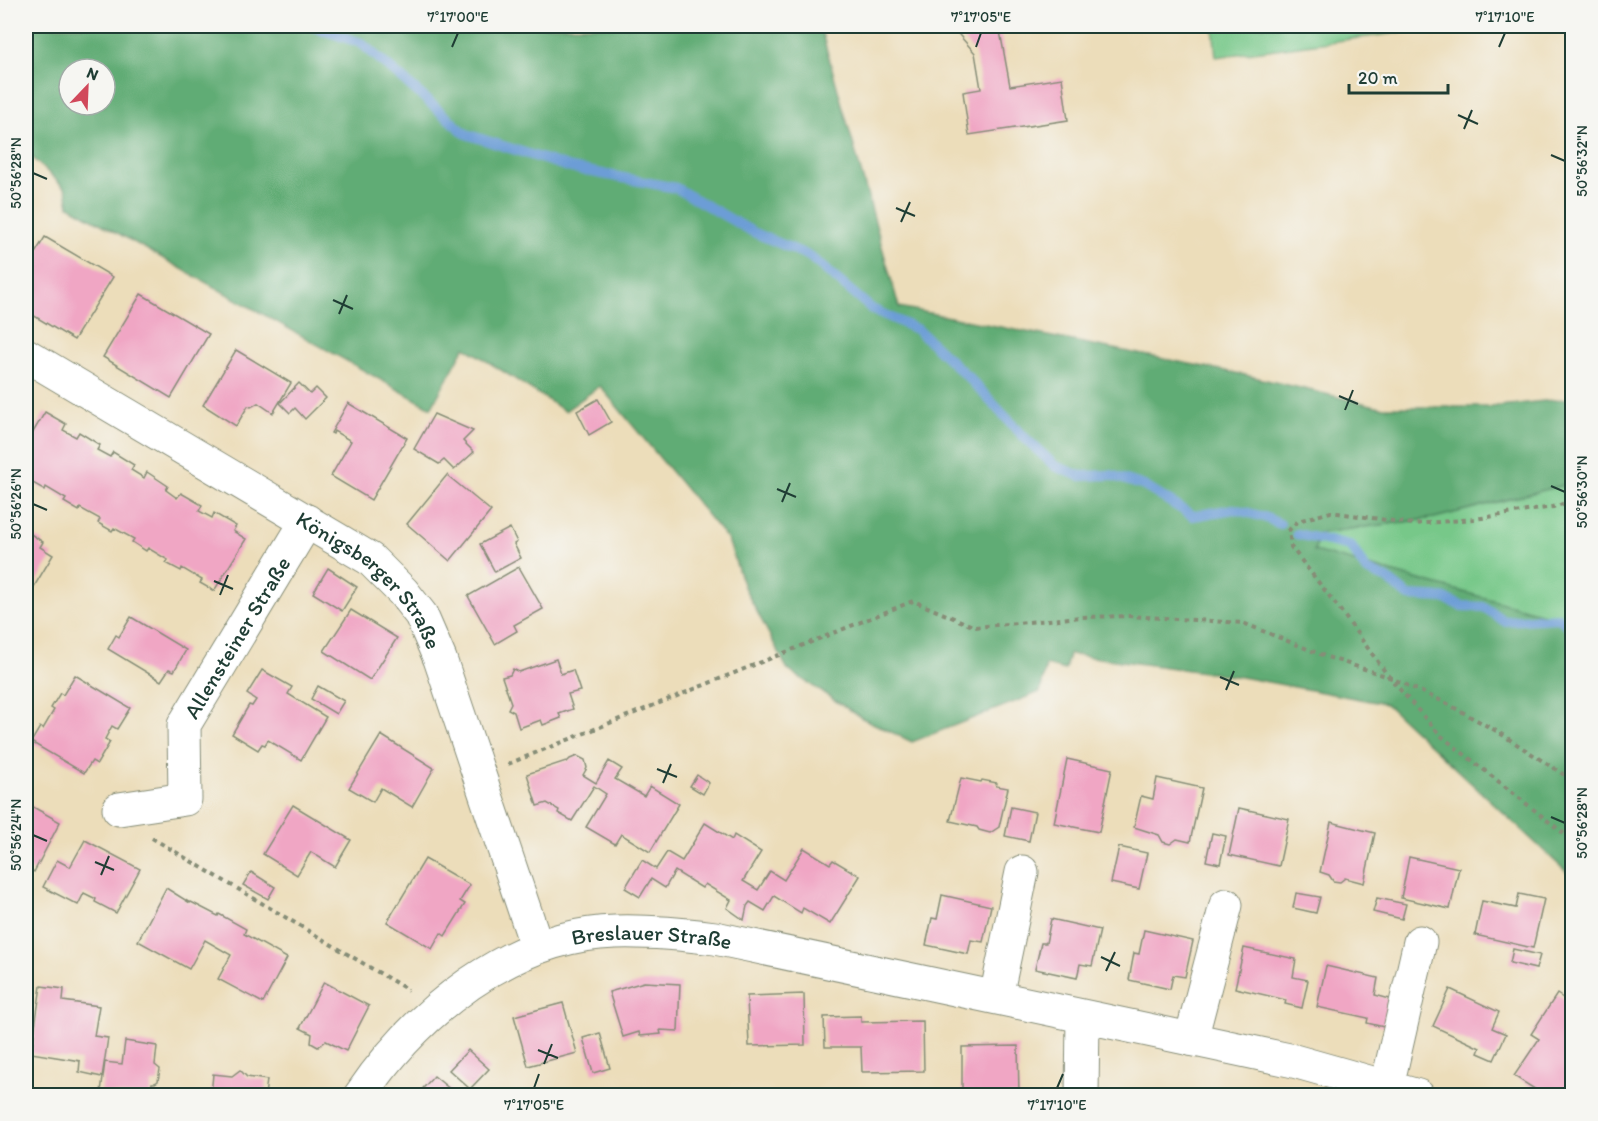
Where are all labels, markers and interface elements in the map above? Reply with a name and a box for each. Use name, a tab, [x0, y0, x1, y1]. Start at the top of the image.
text: 7°17'00"E	[427, 8, 489, 26]
text: 7°17'05"E	[951, 8, 1011, 26]
text: 7°17'10"E	[1475, 8, 1535, 26]
north arrow	[57, 57, 117, 117]
scale bar	[1349, 57, 1448, 95]
text: N	[84, 63, 101, 85]
text: 20 m	[1358, 67, 1398, 89]
text: 50°56'32"N	[1573, 125, 1591, 197]
text: 50°56'28"N	[7, 137, 25, 209]
text: 50°56'30"N	[1573, 455, 1591, 529]
text: 50°56'26"N	[7, 468, 25, 540]
street label: Königsberger Straße	[291, 505, 448, 653]
street label: Allensteiner Straße	[178, 551, 296, 723]
text: 50°56'28"N	[1573, 787, 1591, 859]
text: 50°56'24"N	[7, 799, 25, 871]
street label: Breslauer Straße	[569, 918, 734, 955]
text: 7°17'05"E	[504, 1096, 564, 1114]
text: 7°17'10"E	[1027, 1096, 1087, 1114]

